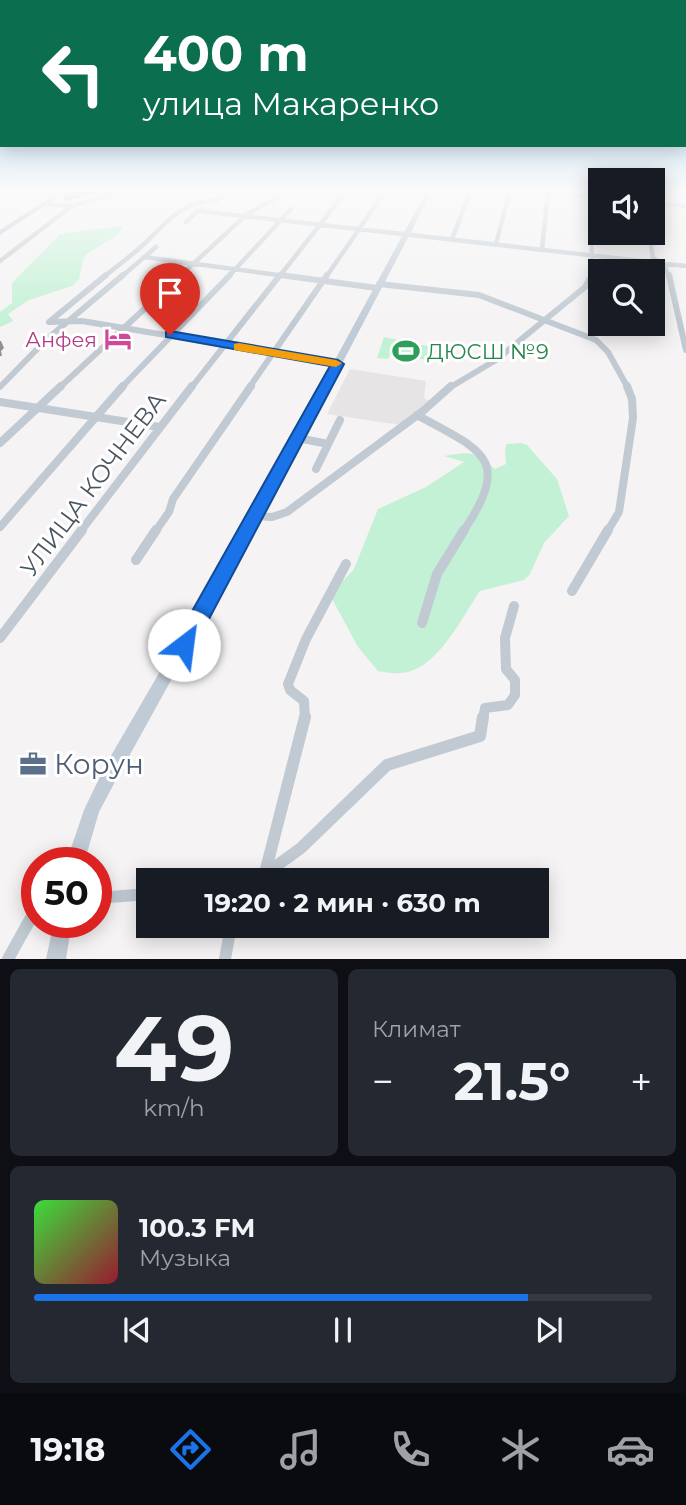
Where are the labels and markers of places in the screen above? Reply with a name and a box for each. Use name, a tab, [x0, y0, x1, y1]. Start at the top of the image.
pin	[140, 263, 200, 335]
hotel icon: Анфея	[103, 324, 133, 354]
place label: Анфея	[25, 327, 97, 352]
sports icon: ДЮСШ №9	[391, 336, 421, 366]
place label: ДЮСШ №9	[427, 339, 549, 364]
place label: Корун	[54, 747, 144, 781]
office icon: Корун	[18, 749, 48, 779]

